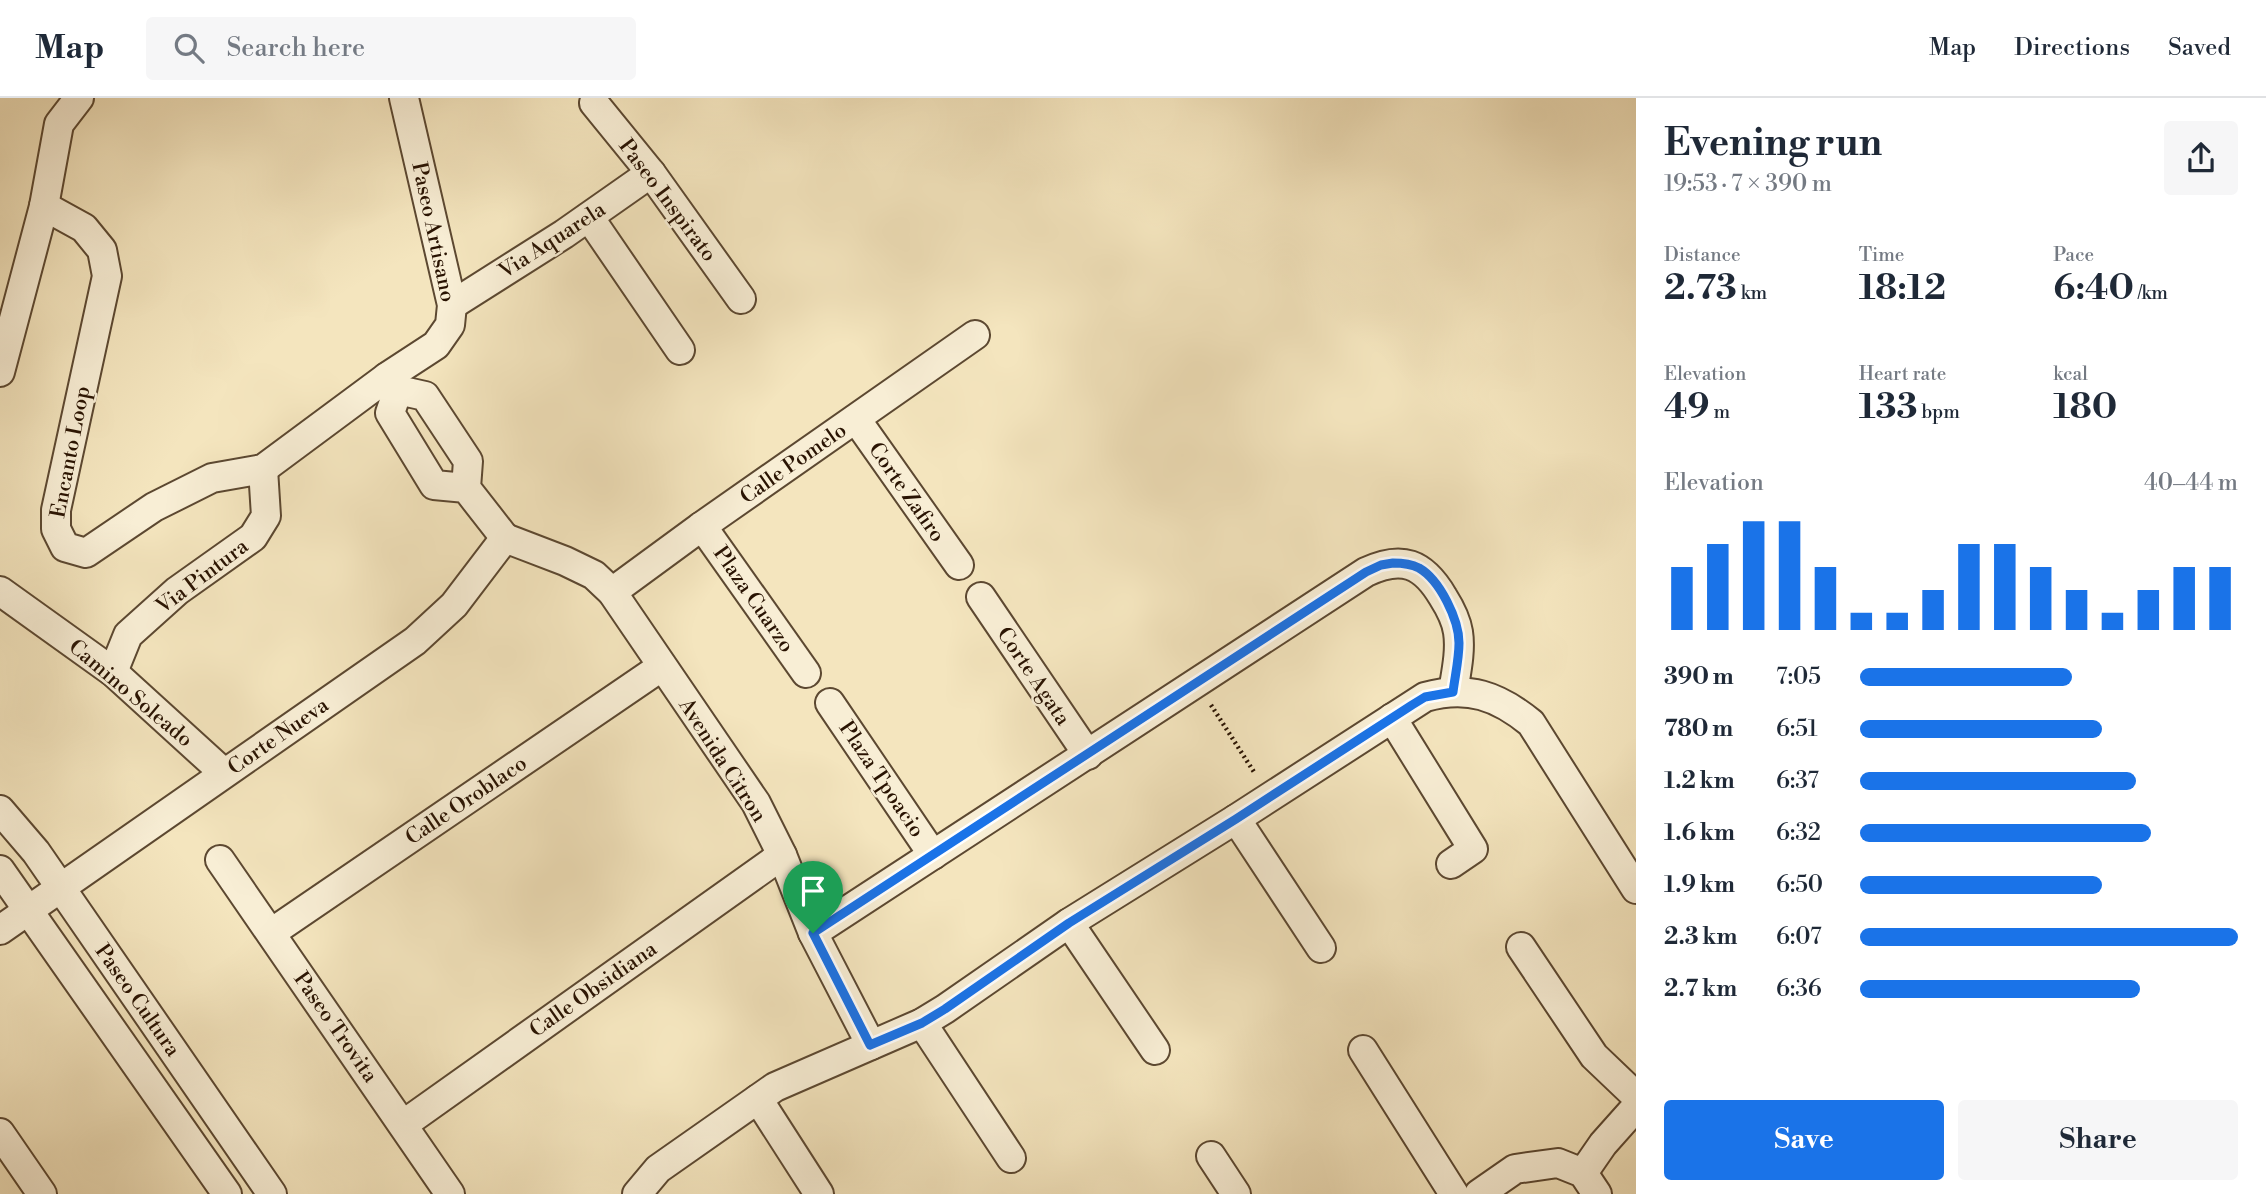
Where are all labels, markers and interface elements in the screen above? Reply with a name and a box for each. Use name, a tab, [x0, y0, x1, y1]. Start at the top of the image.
search box	[146, 17, 636, 80]
text: Map	[35, 28, 104, 69]
icon: search	[170, 29, 208, 67]
text: Search here	[226, 32, 365, 64]
text: Map	[1929, 33, 1976, 63]
text: Directions	[2014, 33, 2130, 63]
text: Saved	[2168, 33, 2231, 63]
text: Evening run	[1664, 120, 1882, 167]
button: share	[2164, 121, 2238, 195]
street label: Paseo Inspirato	[613, 134, 722, 267]
street label: Paseo Artisano	[406, 160, 461, 305]
text: 19:53 · 7 × 390 m	[1664, 170, 1832, 198]
street label: Via Aquarela	[494, 197, 611, 285]
text: Distance	[1664, 243, 1741, 267]
text: Time	[1859, 243, 1904, 267]
text: Pace	[2053, 243, 2094, 267]
text: 2.73	[1664, 267, 1737, 310]
text: 18:12	[1859, 267, 1946, 310]
text: 6:40	[2053, 267, 2134, 310]
text: km	[1737, 281, 1767, 305]
text: /km	[2134, 281, 2168, 305]
text: Elevation	[1664, 362, 1746, 386]
text: Heart rate	[1859, 362, 1946, 386]
text: kcal	[2053, 362, 2088, 386]
street label: Encanto Loop	[45, 384, 97, 520]
text: 49	[1664, 386, 1710, 429]
text: 133	[1859, 386, 1918, 429]
text: 180	[2053, 386, 2117, 429]
text: m	[1710, 400, 1730, 424]
text: bpm	[1918, 400, 1960, 424]
street label: Calle Pomelo	[735, 418, 852, 510]
street label: Corte Zafiro	[862, 438, 950, 547]
text: Elevation	[1664, 469, 1764, 497]
text: 40–44 m	[2144, 469, 2238, 497]
street label: Via Pintura	[151, 534, 254, 620]
street label: Plaza Cuarzo	[707, 541, 799, 658]
street label: Corte Agata	[991, 622, 1076, 731]
street label: Camino Soleado	[63, 634, 198, 753]
text: 390 m	[1664, 663, 1734, 691]
text: 7:05	[1776, 663, 1821, 691]
street label: Corte Nueva	[223, 692, 334, 781]
street label: Avenida Citron	[672, 693, 772, 828]
text: 780 m	[1664, 715, 1733, 743]
text: 6:51	[1776, 715, 1818, 743]
street label: Plaza Tpoacio	[833, 716, 930, 843]
street label: Calle Oroblaco	[401, 751, 532, 851]
text: 1.2 km	[1664, 767, 1735, 795]
text: 6:37	[1776, 767, 1819, 795]
text: 1.6 km	[1664, 819, 1735, 847]
text: 6:32	[1776, 819, 1821, 847]
pin	[783, 861, 843, 933]
text: 1.9 km	[1664, 871, 1735, 899]
text: 6:50	[1776, 871, 1823, 899]
icon: arrive	[794, 872, 832, 910]
text: 2.3 km	[1664, 923, 1737, 951]
text: 6:07	[1776, 923, 1822, 951]
street label: Calle Obsidiana	[525, 936, 663, 1043]
street label: Paseo Cultura	[89, 939, 186, 1062]
street label: Paseo Trovita	[287, 967, 383, 1088]
text: 2.7 km	[1664, 975, 1737, 1003]
text: 6:36	[1776, 975, 1822, 1003]
button: Save	[1664, 1100, 1944, 1180]
button: Share	[1958, 1100, 2238, 1180]

